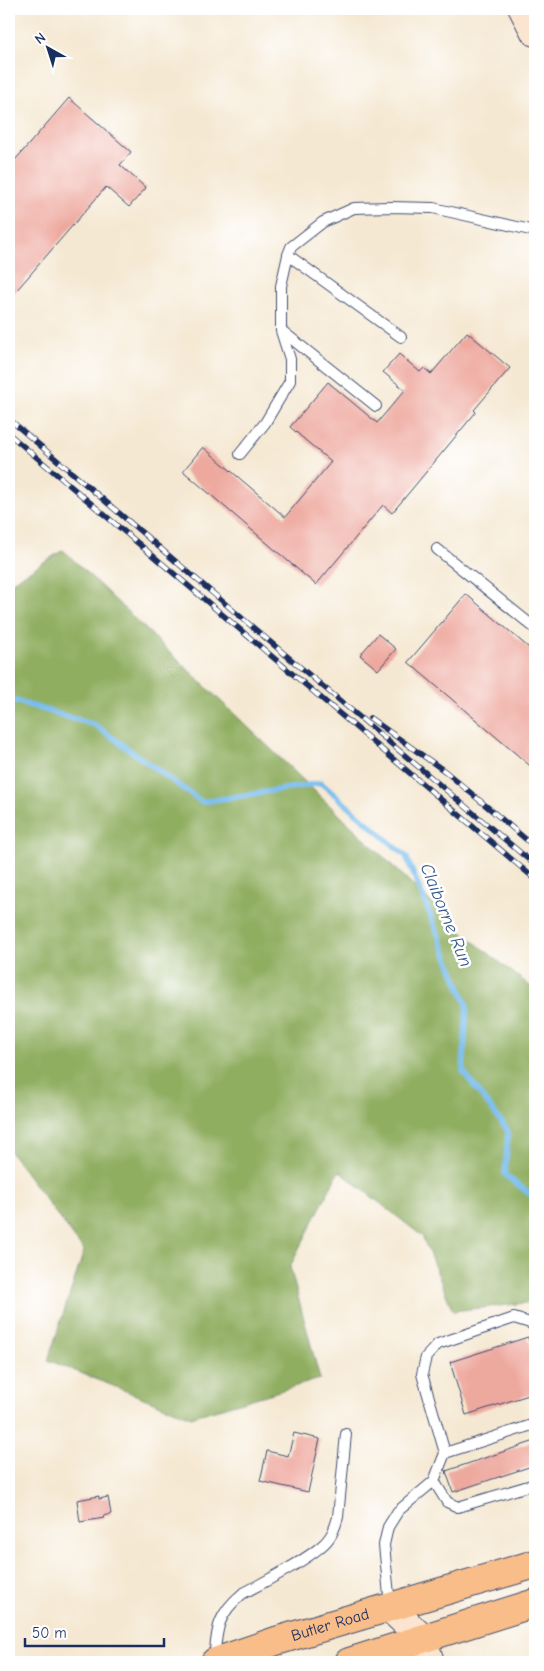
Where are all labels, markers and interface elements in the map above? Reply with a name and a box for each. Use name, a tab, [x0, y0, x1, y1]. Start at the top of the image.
north arrow	[22, 22, 72, 72]
text: N	[31, 29, 49, 48]
water label: Claiborne Run	[416, 860, 476, 970]
street label: Butler Road	[289, 1605, 371, 1645]
scale bar	[25, 1616, 164, 1648]
text: 50 m	[32, 1624, 67, 1642]

